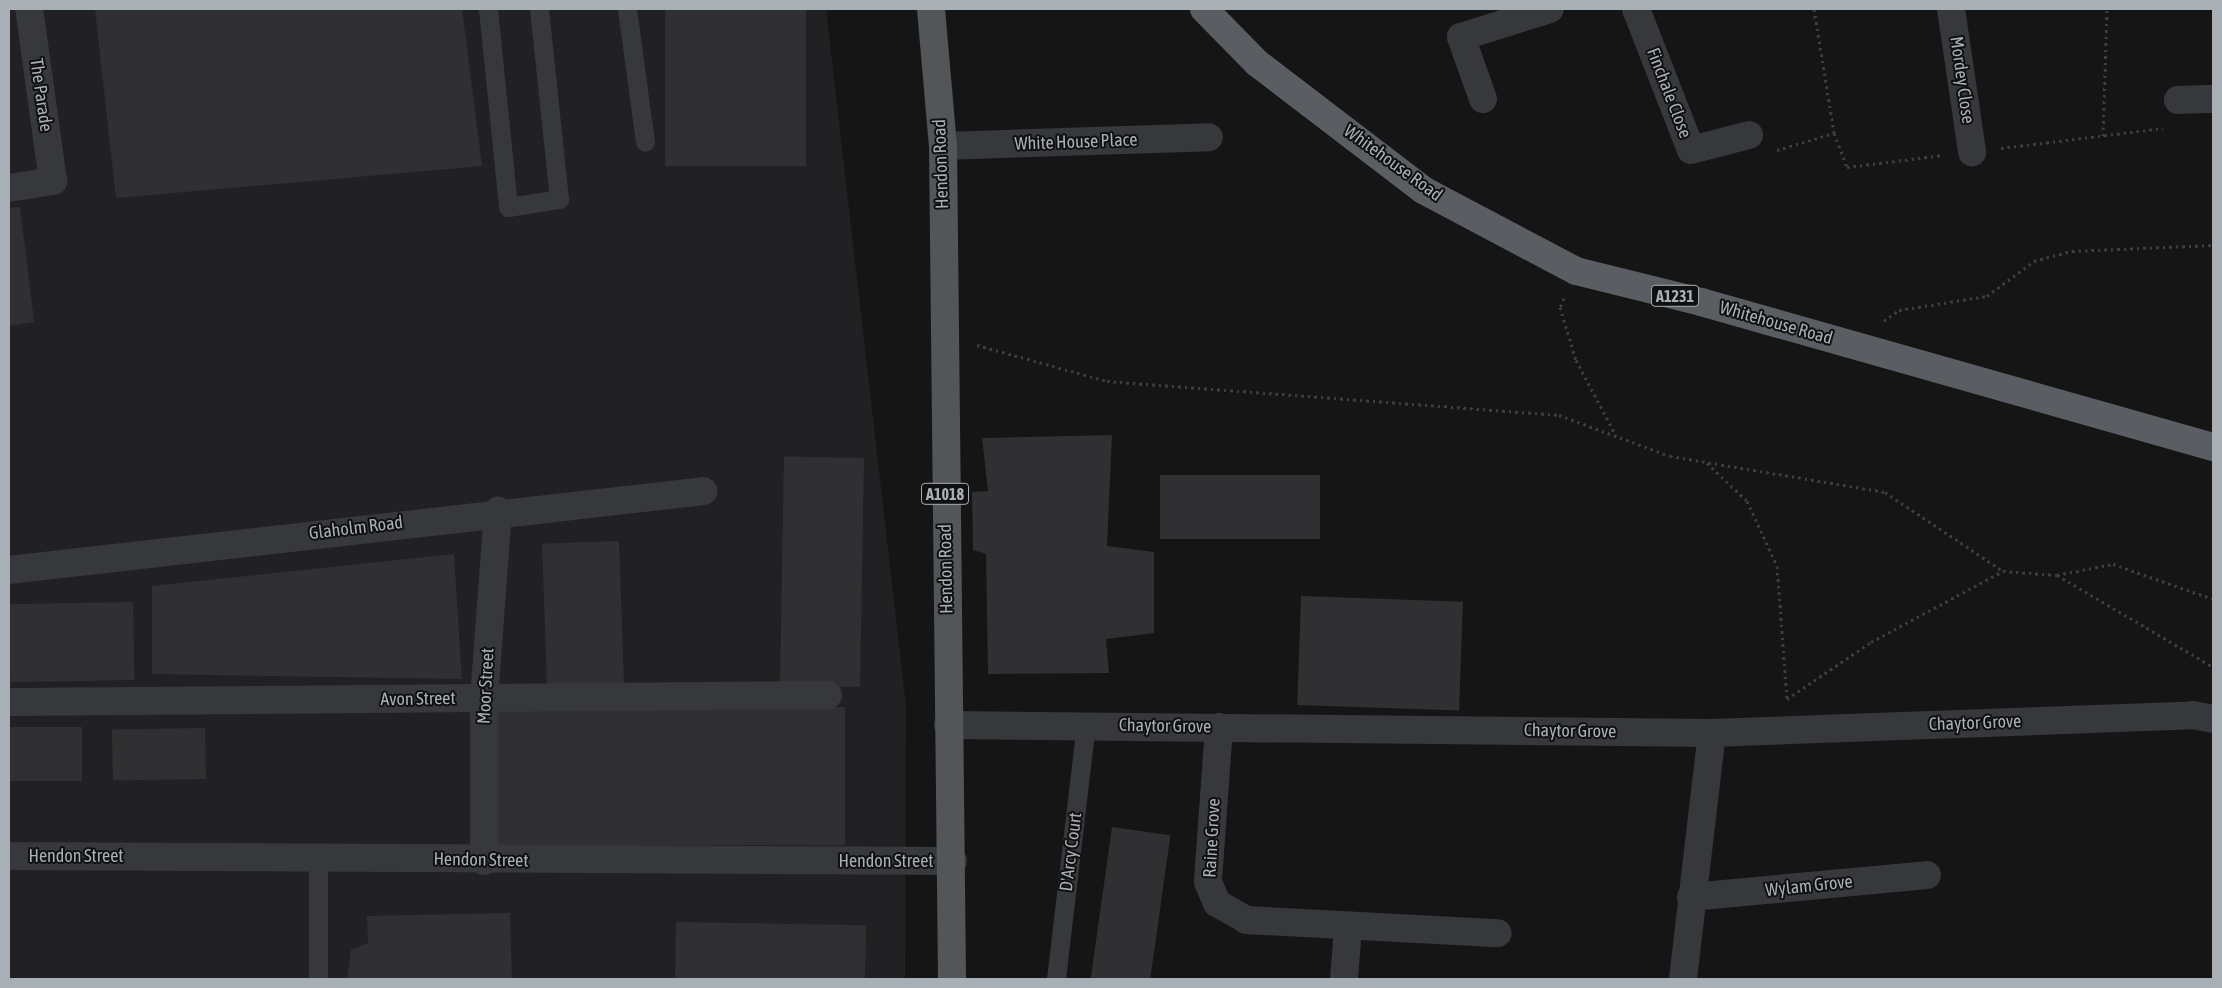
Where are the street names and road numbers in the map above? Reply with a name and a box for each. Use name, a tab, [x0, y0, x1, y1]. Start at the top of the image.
street label: Mordey Close	[1945, 35, 1979, 125]
street label: Finchale Close	[1642, 45, 1696, 141]
street label: The Parade	[25, 57, 57, 133]
street label: Hendon Road	[929, 119, 953, 209]
street label: Whitehouse Road	[1340, 120, 1446, 206]
street label: White House Place	[1014, 129, 1138, 155]
road number: A1231	[1650, 282, 1700, 310]
street label: Whitehouse Road	[1717, 297, 1835, 349]
road number: A1018	[920, 480, 970, 508]
street label: Glaholm Road	[308, 512, 404, 544]
street label: Hendon Road	[934, 524, 958, 614]
street label: Moor Street	[473, 647, 499, 725]
street label: Avon Street	[380, 688, 456, 710]
street label: Chaytor Grove	[1928, 711, 2022, 735]
street label: Chaytor Grove	[1119, 714, 1211, 738]
street label: Chaytor Grove	[1524, 719, 1616, 743]
street label: Raine Grove	[1199, 798, 1225, 878]
street label: D'Arcy Court	[1055, 811, 1087, 893]
street label: Hendon Street	[28, 845, 124, 867]
street label: Hendon Street	[433, 848, 529, 872]
street label: Hendon Street	[838, 850, 934, 872]
street label: Wylam Grove	[1764, 871, 1854, 901]

